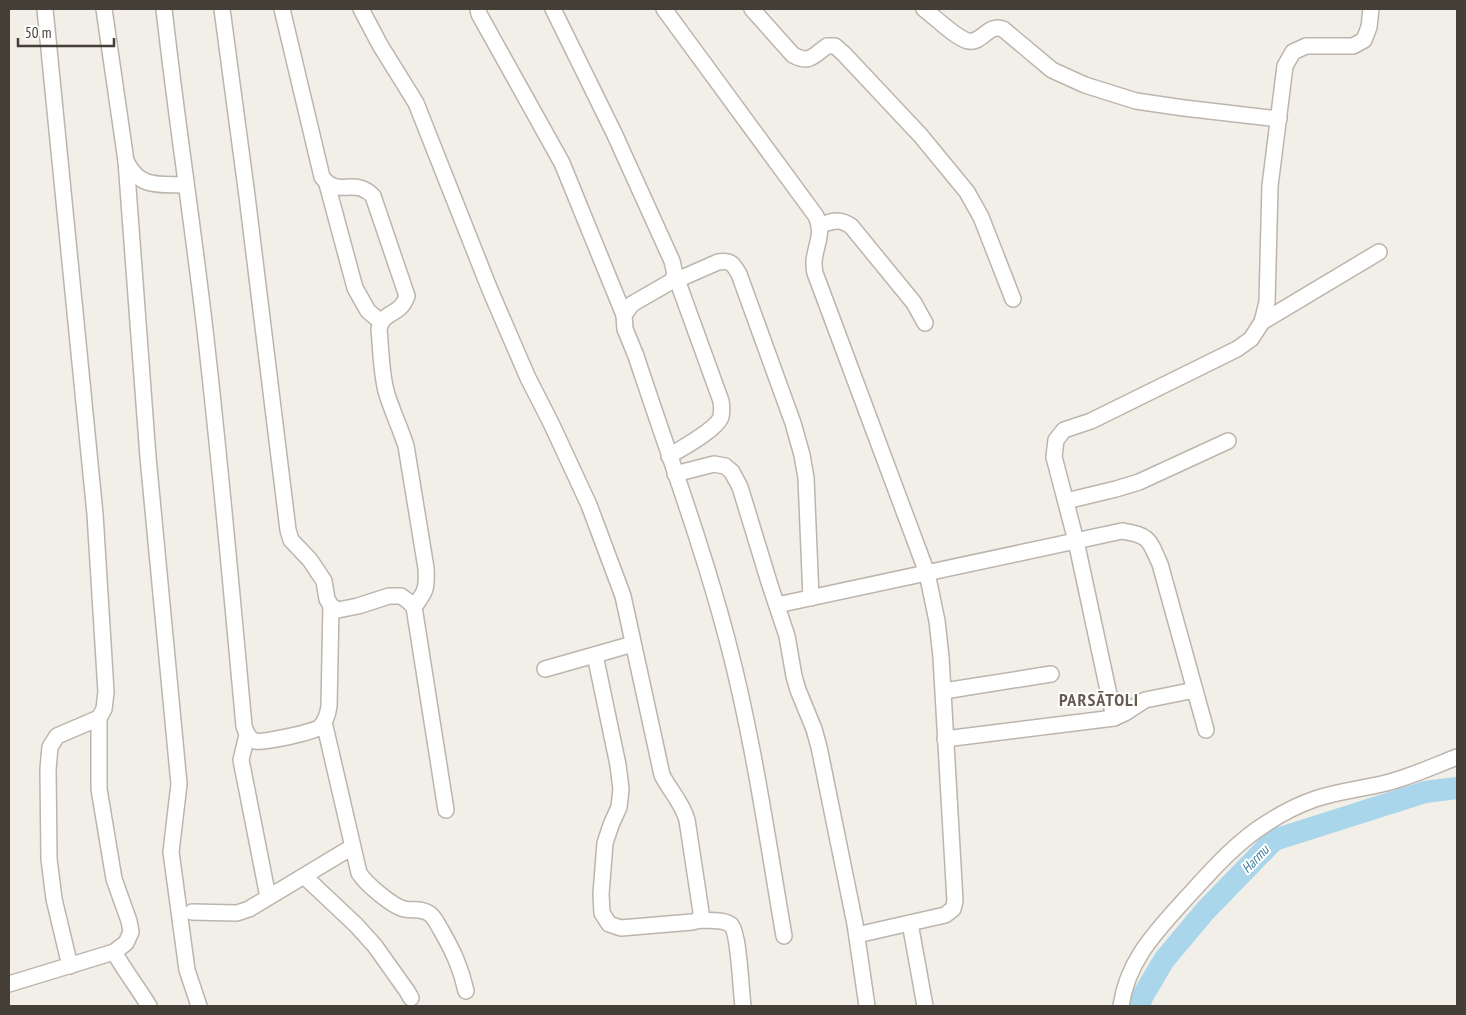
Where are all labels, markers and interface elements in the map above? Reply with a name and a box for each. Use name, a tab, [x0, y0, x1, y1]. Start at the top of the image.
scale bar	[18, 15, 114, 47]
text: 50 m	[25, 23, 51, 42]
district label: PARSĀTOLI	[1059, 688, 1139, 711]
water label: Harmu	[1237, 841, 1273, 877]

